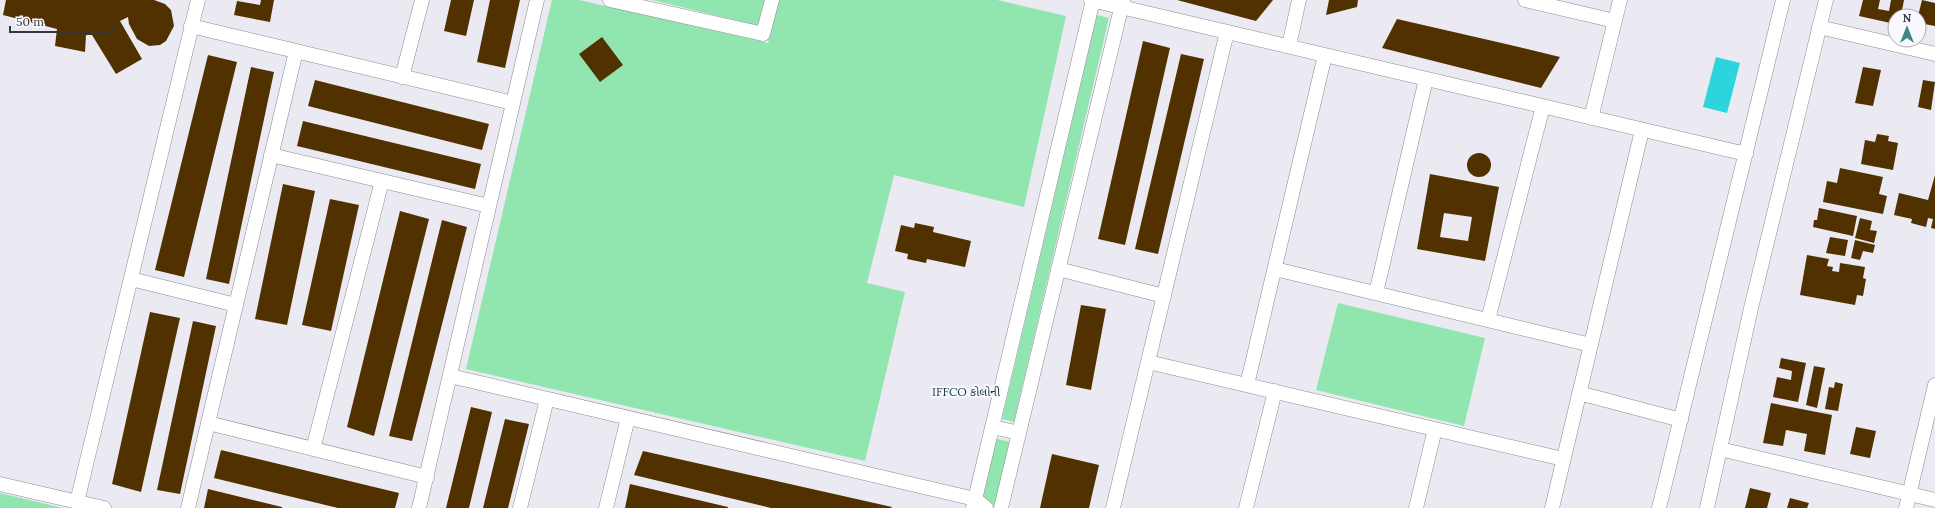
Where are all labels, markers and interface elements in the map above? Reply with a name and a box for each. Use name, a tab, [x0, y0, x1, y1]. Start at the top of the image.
scale bar	[10, 8, 112, 34]
north arrow	[1887, 8, 1927, 48]
text: N	[1903, 11, 1912, 25]
text: 50 m	[16, 14, 44, 29]
district label: IFFCO કોલોની	[932, 384, 1001, 399]

